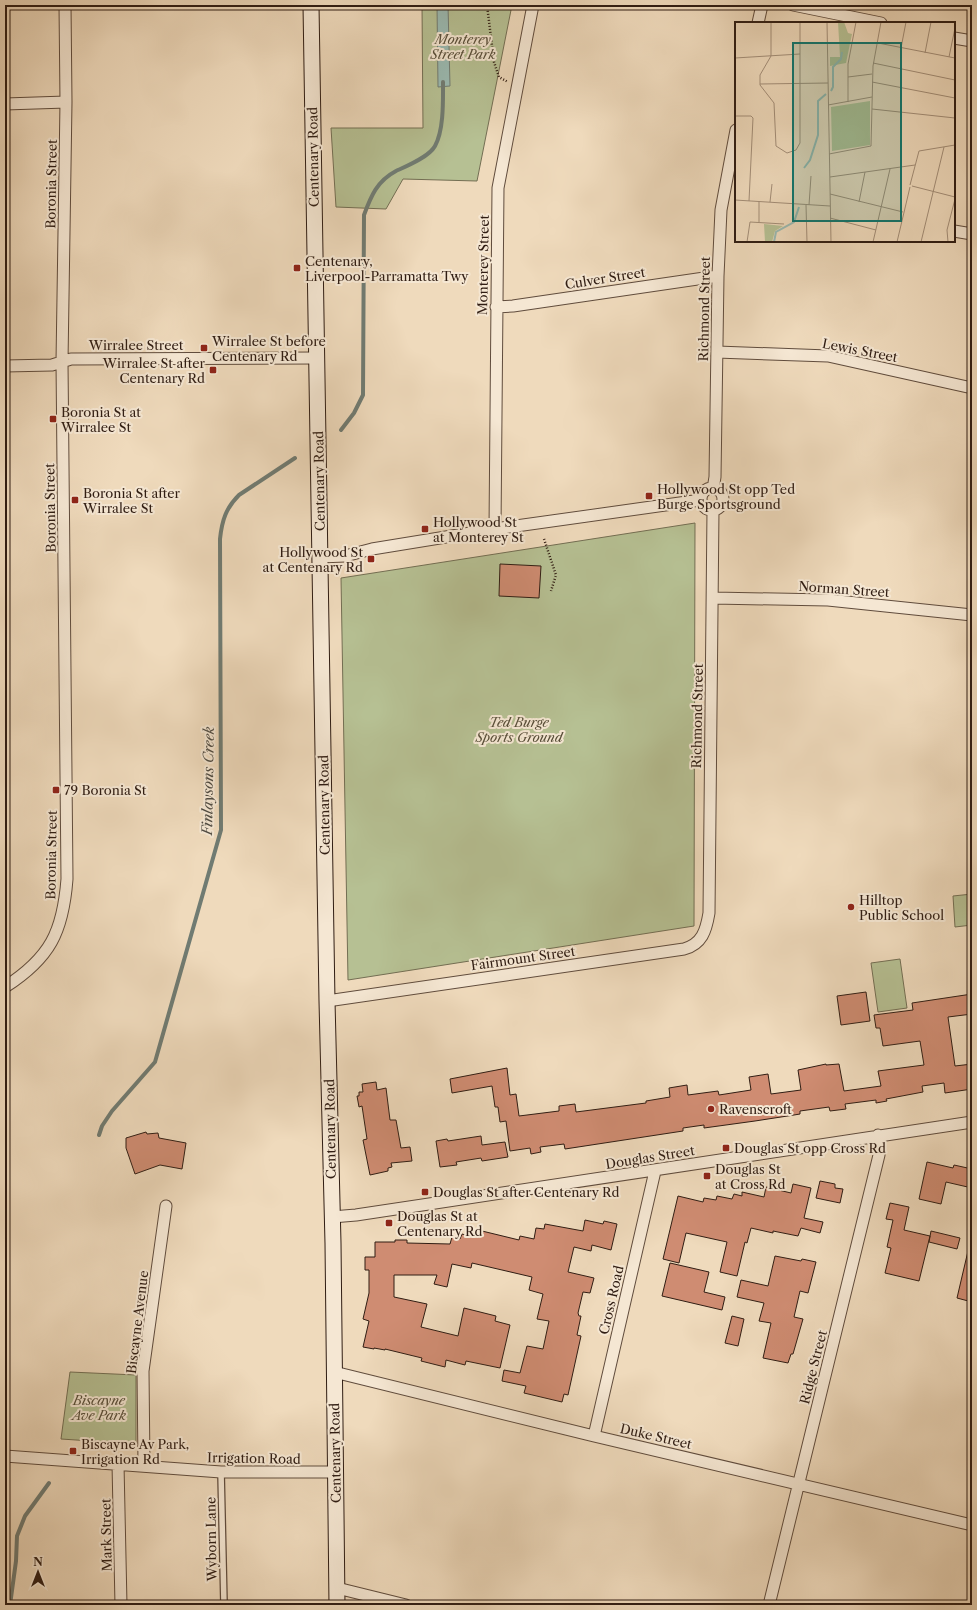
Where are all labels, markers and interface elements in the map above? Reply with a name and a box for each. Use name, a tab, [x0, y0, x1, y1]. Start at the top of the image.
inset map	[735, 22, 955, 242]
park label: Monterey Street Park	[429, 31, 496, 62]
street label: Centenary Road	[304, 107, 322, 207]
street label: Boronia Street	[42, 139, 60, 229]
street label: Monterey Street	[474, 214, 492, 315]
place label: Centenary, Liverpool-Parramatta Twy	[305, 253, 469, 284]
street label: Richmond Street	[695, 256, 713, 362]
marker: Centenary, Liverpool-Parramatta Twy	[292, 263, 302, 273]
street label: Culver Street	[564, 264, 647, 292]
place label: Wirralee St before Centenary Rd	[211, 333, 326, 364]
street label: Lewis Street	[821, 335, 899, 365]
street label: Wirralee Street	[88, 337, 184, 353]
marker: Wirralee St before Centenary Rd	[199, 343, 209, 353]
place label: Wirralee St after Centenary Rd	[102, 355, 206, 386]
marker: Wirralee St after Centenary Rd	[208, 365, 218, 375]
place label: Boronia St at Wirralee St	[60, 404, 141, 435]
marker: Boronia St at Wirralee St	[48, 414, 58, 424]
street label: Centenary Road	[310, 431, 328, 531]
street label: Boronia Street	[41, 463, 59, 553]
place label: Hollywood St opp Ted Burge Sportsground	[657, 481, 795, 512]
place label: Boronia St after Wirralee St	[82, 485, 181, 516]
marker: Hollywood St opp Ted Burge Sportsground	[644, 491, 654, 501]
marker: Boronia St after Wirralee St	[70, 495, 80, 505]
place label: Hollywood St at Monterey St	[433, 514, 524, 545]
marker: Hollywood St at Monterey St	[420, 524, 430, 534]
place label: Hollywood St at Centenary Rd	[263, 544, 363, 575]
marker: Hollywood St at Centenary Rd	[366, 554, 376, 564]
street label: Norman Street	[798, 578, 890, 600]
street label: Richmond Street	[688, 663, 706, 769]
park label: Ted Burge Sports Ground	[475, 714, 564, 745]
water label: Finlaysons Creek	[198, 726, 218, 836]
street label: Centenary Road	[315, 755, 333, 855]
place label: 79 Boronia St	[64, 782, 147, 798]
marker: 79 Boronia St	[51, 785, 61, 795]
street label: Boronia Street	[42, 810, 60, 900]
place label: Hilltop Public School	[859, 892, 944, 923]
marker: Hilltop Public School	[846, 902, 856, 912]
street label: Fairmount Street	[470, 943, 577, 973]
street label: Centenary Road	[321, 1079, 339, 1179]
place label: Ravenscroft	[719, 1101, 792, 1117]
marker: Ravenscroft	[706, 1104, 716, 1114]
place label: Douglas St opp Cross Rd	[734, 1140, 886, 1156]
street label: Douglas Street	[604, 1142, 696, 1172]
marker: Douglas St opp Cross Rd	[721, 1143, 731, 1153]
place label: Douglas St at Cross Rd	[715, 1161, 786, 1192]
marker: Douglas St at Cross Rd	[702, 1171, 712, 1181]
place label: Douglas St after Centenary Rd	[433, 1184, 619, 1200]
marker: Douglas St after Centenary Rd	[420, 1187, 430, 1197]
place label: Douglas St at Centenary Rd	[397, 1208, 483, 1239]
marker: Douglas St at Centenary Rd	[384, 1218, 394, 1228]
street label: Cross Road	[595, 1264, 627, 1336]
street label: Biscayne Avenue	[123, 1270, 151, 1374]
street label: Ridge Street	[796, 1328, 830, 1406]
park label: Biscayne Ave Park	[70, 1392, 126, 1423]
street label: Centenary Road	[326, 1403, 344, 1503]
street label: Duke Street	[619, 1420, 694, 1452]
place label: Biscayne Av Park, Irrigation Rd	[81, 1436, 189, 1467]
marker: Biscayne Av Park, Irrigation Rd	[68, 1446, 78, 1456]
street label: Irrigation Road	[207, 1449, 301, 1467]
street label: Wyborn Lane	[202, 1497, 220, 1582]
street label: Mark Street	[97, 1498, 115, 1572]
north arrow	[18, 1552, 58, 1592]
text: N	[33, 1555, 43, 1569]

